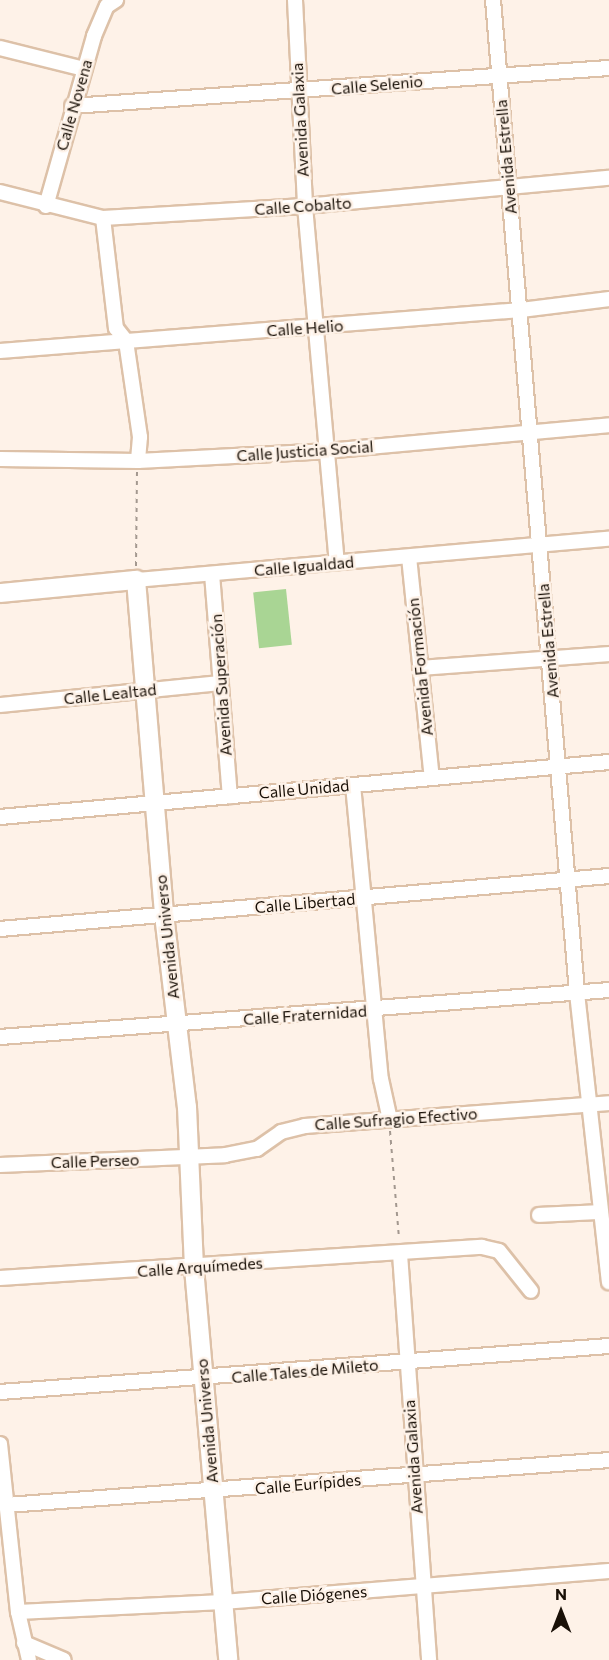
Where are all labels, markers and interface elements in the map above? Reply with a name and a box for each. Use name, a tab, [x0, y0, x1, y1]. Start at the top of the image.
street label: Calle Novena	[52, 57, 96, 153]
street label: Avenida Galaxia	[287, 62, 313, 178]
street label: Calle Selenio	[330, 71, 424, 99]
street label: Avenida Estrella	[491, 99, 521, 215]
street label: Calle Cobalto	[254, 193, 352, 219]
street label: Calle Helio	[266, 316, 344, 340]
street label: Calle Justicia Social	[236, 437, 374, 465]
street label: Calle Igualdad	[253, 552, 355, 580]
street label: Avenida Estrella	[533, 583, 563, 699]
street label: Avenida Formación	[403, 597, 437, 737]
street label: Avenida Superación	[206, 613, 236, 757]
street label: Calle Lealtad	[63, 680, 157, 708]
street label: Calle Unidad	[258, 775, 350, 803]
street label: Avenida Universo	[151, 874, 183, 1000]
street label: Calle Libertad	[254, 889, 356, 917]
street label: Calle Fraternidad	[243, 1001, 367, 1029]
street label: Calle Sufragio Efectivo	[314, 1104, 478, 1134]
street label: Calle Perseo	[50, 1150, 140, 1172]
street label: Calle Arquímedes	[137, 1253, 263, 1281]
street label: Calle Tales de Mileto	[231, 1355, 379, 1387]
street label: Avenida Universo	[192, 1358, 222, 1484]
street label: Avenida Galaxia	[399, 1399, 427, 1515]
street label: Calle Eurípides	[254, 1470, 362, 1498]
street label: Calle Diógenes	[260, 1582, 368, 1608]
north arrow	[531, 1582, 591, 1642]
text: N	[555, 1584, 567, 1603]

